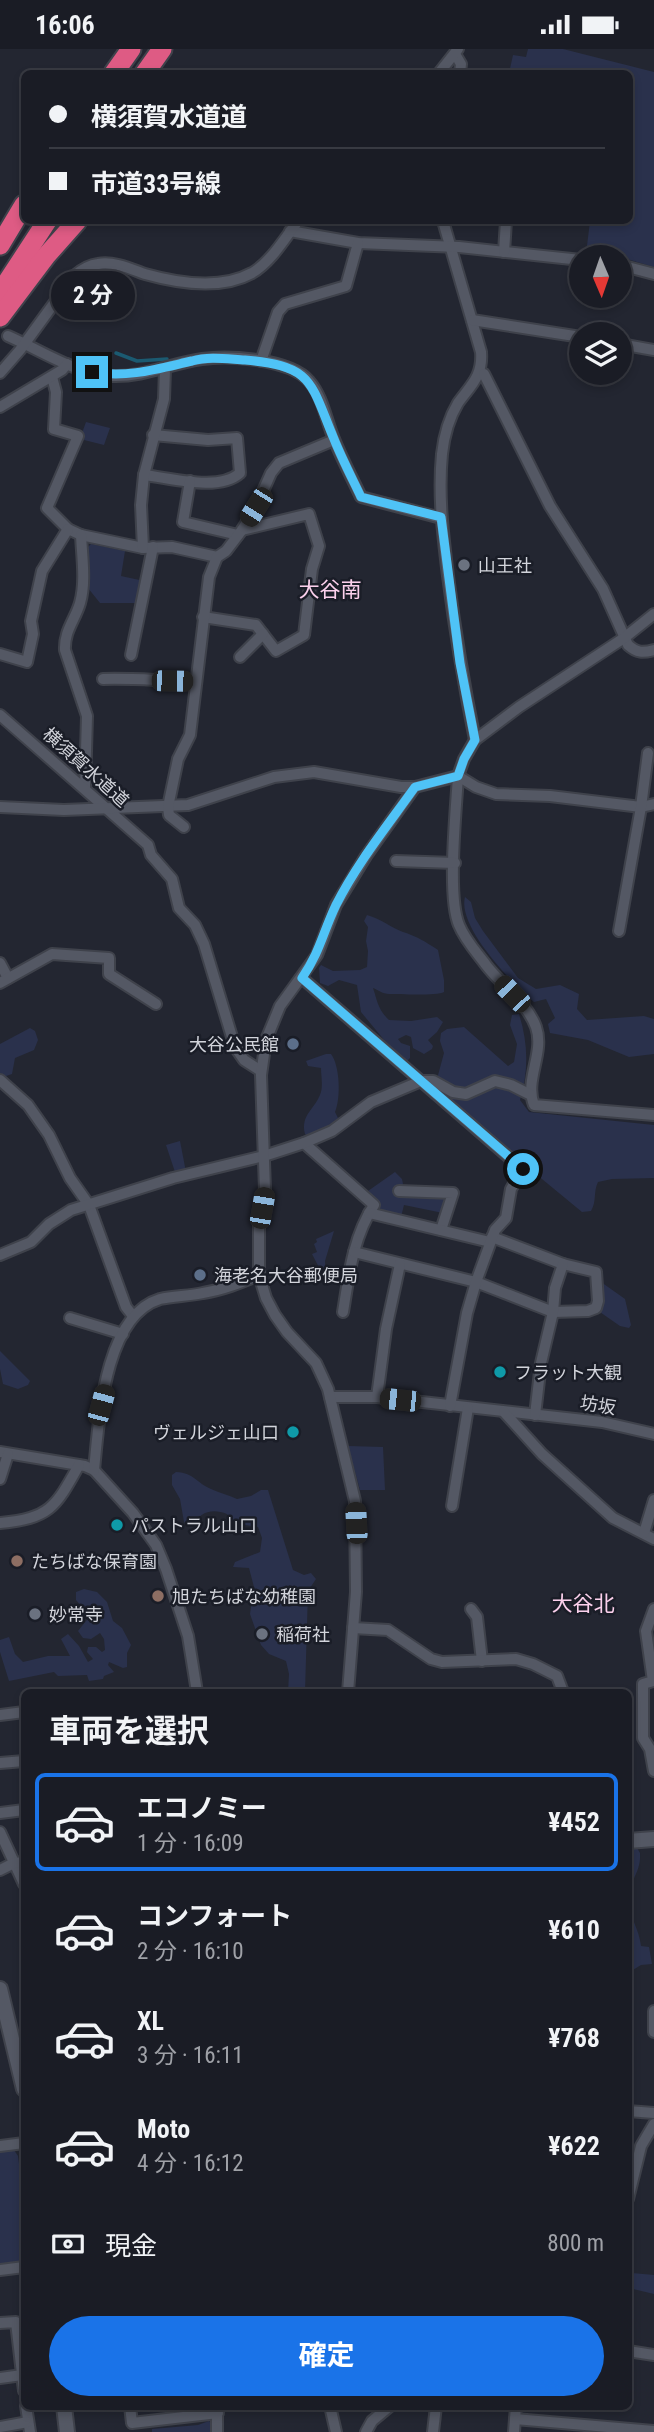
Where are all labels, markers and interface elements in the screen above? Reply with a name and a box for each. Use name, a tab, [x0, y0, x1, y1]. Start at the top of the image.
text: 16:06	[35, 10, 95, 40]
text: 横須賀水道道	[91, 102, 247, 132]
text: 市道33号線	[91, 169, 221, 199]
north arrow	[569, 245, 632, 308]
map controls	[569, 245, 632, 385]
callout: 2 分	[50, 271, 134, 319]
text: 2 分	[73, 282, 113, 309]
button: layers	[569, 322, 632, 385]
route end	[76, 356, 108, 388]
car	[236, 484, 277, 530]
place label: 山王社	[478, 555, 532, 576]
marker: 山王社	[456, 557, 472, 573]
district label: 大谷南	[299, 578, 362, 602]
car	[151, 670, 194, 692]
street label: 横須賀水道道	[39, 723, 133, 811]
car	[490, 972, 535, 1016]
place label: 大谷公民館	[189, 1034, 279, 1055]
marker: 大谷公民館	[285, 1036, 301, 1052]
route start	[507, 1153, 539, 1185]
car	[249, 1185, 276, 1231]
place label: 海老名大谷郵便局	[214, 1265, 358, 1286]
marker: 海老名大谷郵便局	[192, 1267, 208, 1283]
place label: フラット大観	[514, 1362, 622, 1383]
marker: フラット大観	[492, 1364, 508, 1380]
car	[86, 1382, 117, 1428]
car	[379, 1387, 422, 1413]
street label: 坊坂	[579, 1392, 617, 1418]
place label: ヴェルジェ山口	[153, 1422, 279, 1443]
marker: ヴェルジェ山口	[285, 1424, 301, 1440]
car	[345, 1501, 368, 1545]
place label: パストラル山口	[131, 1515, 257, 1536]
marker: パストラル山口	[109, 1517, 125, 1533]
place label: たちばな保育園	[31, 1551, 157, 1572]
marker: たちばな保育園	[9, 1553, 25, 1569]
place label: 旭たちばな幼稚園	[172, 1586, 316, 1607]
marker: 旭たちばな幼稚園	[150, 1588, 166, 1604]
district label: 大谷北	[552, 1592, 615, 1616]
place label: 妙常寺	[49, 1604, 103, 1625]
marker: 妙常寺	[27, 1606, 43, 1622]
place label: 稲荷社	[276, 1624, 330, 1645]
marker: 稲荷社	[254, 1626, 270, 1642]
text: 車両を選択	[49, 1712, 209, 1750]
icon: car	[53, 1791, 116, 1854]
text: エコノミー	[137, 1793, 267, 1823]
text: ¥452	[548, 1807, 600, 1837]
text: 1 分 · 16:09	[137, 1830, 244, 1857]
icon: car	[53, 1899, 116, 1962]
text: コンフォート	[137, 1901, 292, 1931]
text: ¥610	[548, 1915, 600, 1945]
text: 2 分 · 16:10	[137, 1938, 244, 1965]
text: XL	[137, 2006, 164, 2036]
icon: car	[53, 2007, 116, 2070]
text: ¥768	[548, 2023, 600, 2053]
text: 3 分 · 16:11	[137, 2042, 244, 2069]
text: Moto	[137, 2114, 190, 2144]
icon: car	[53, 2115, 116, 2178]
text: ¥622	[548, 2131, 600, 2161]
text: 4 分 · 16:12	[137, 2150, 244, 2177]
icon: cash	[49, 2225, 87, 2263]
text: 800 m	[547, 2230, 604, 2257]
text: 現金	[105, 2231, 157, 2261]
button: 確定	[49, 2316, 604, 2396]

